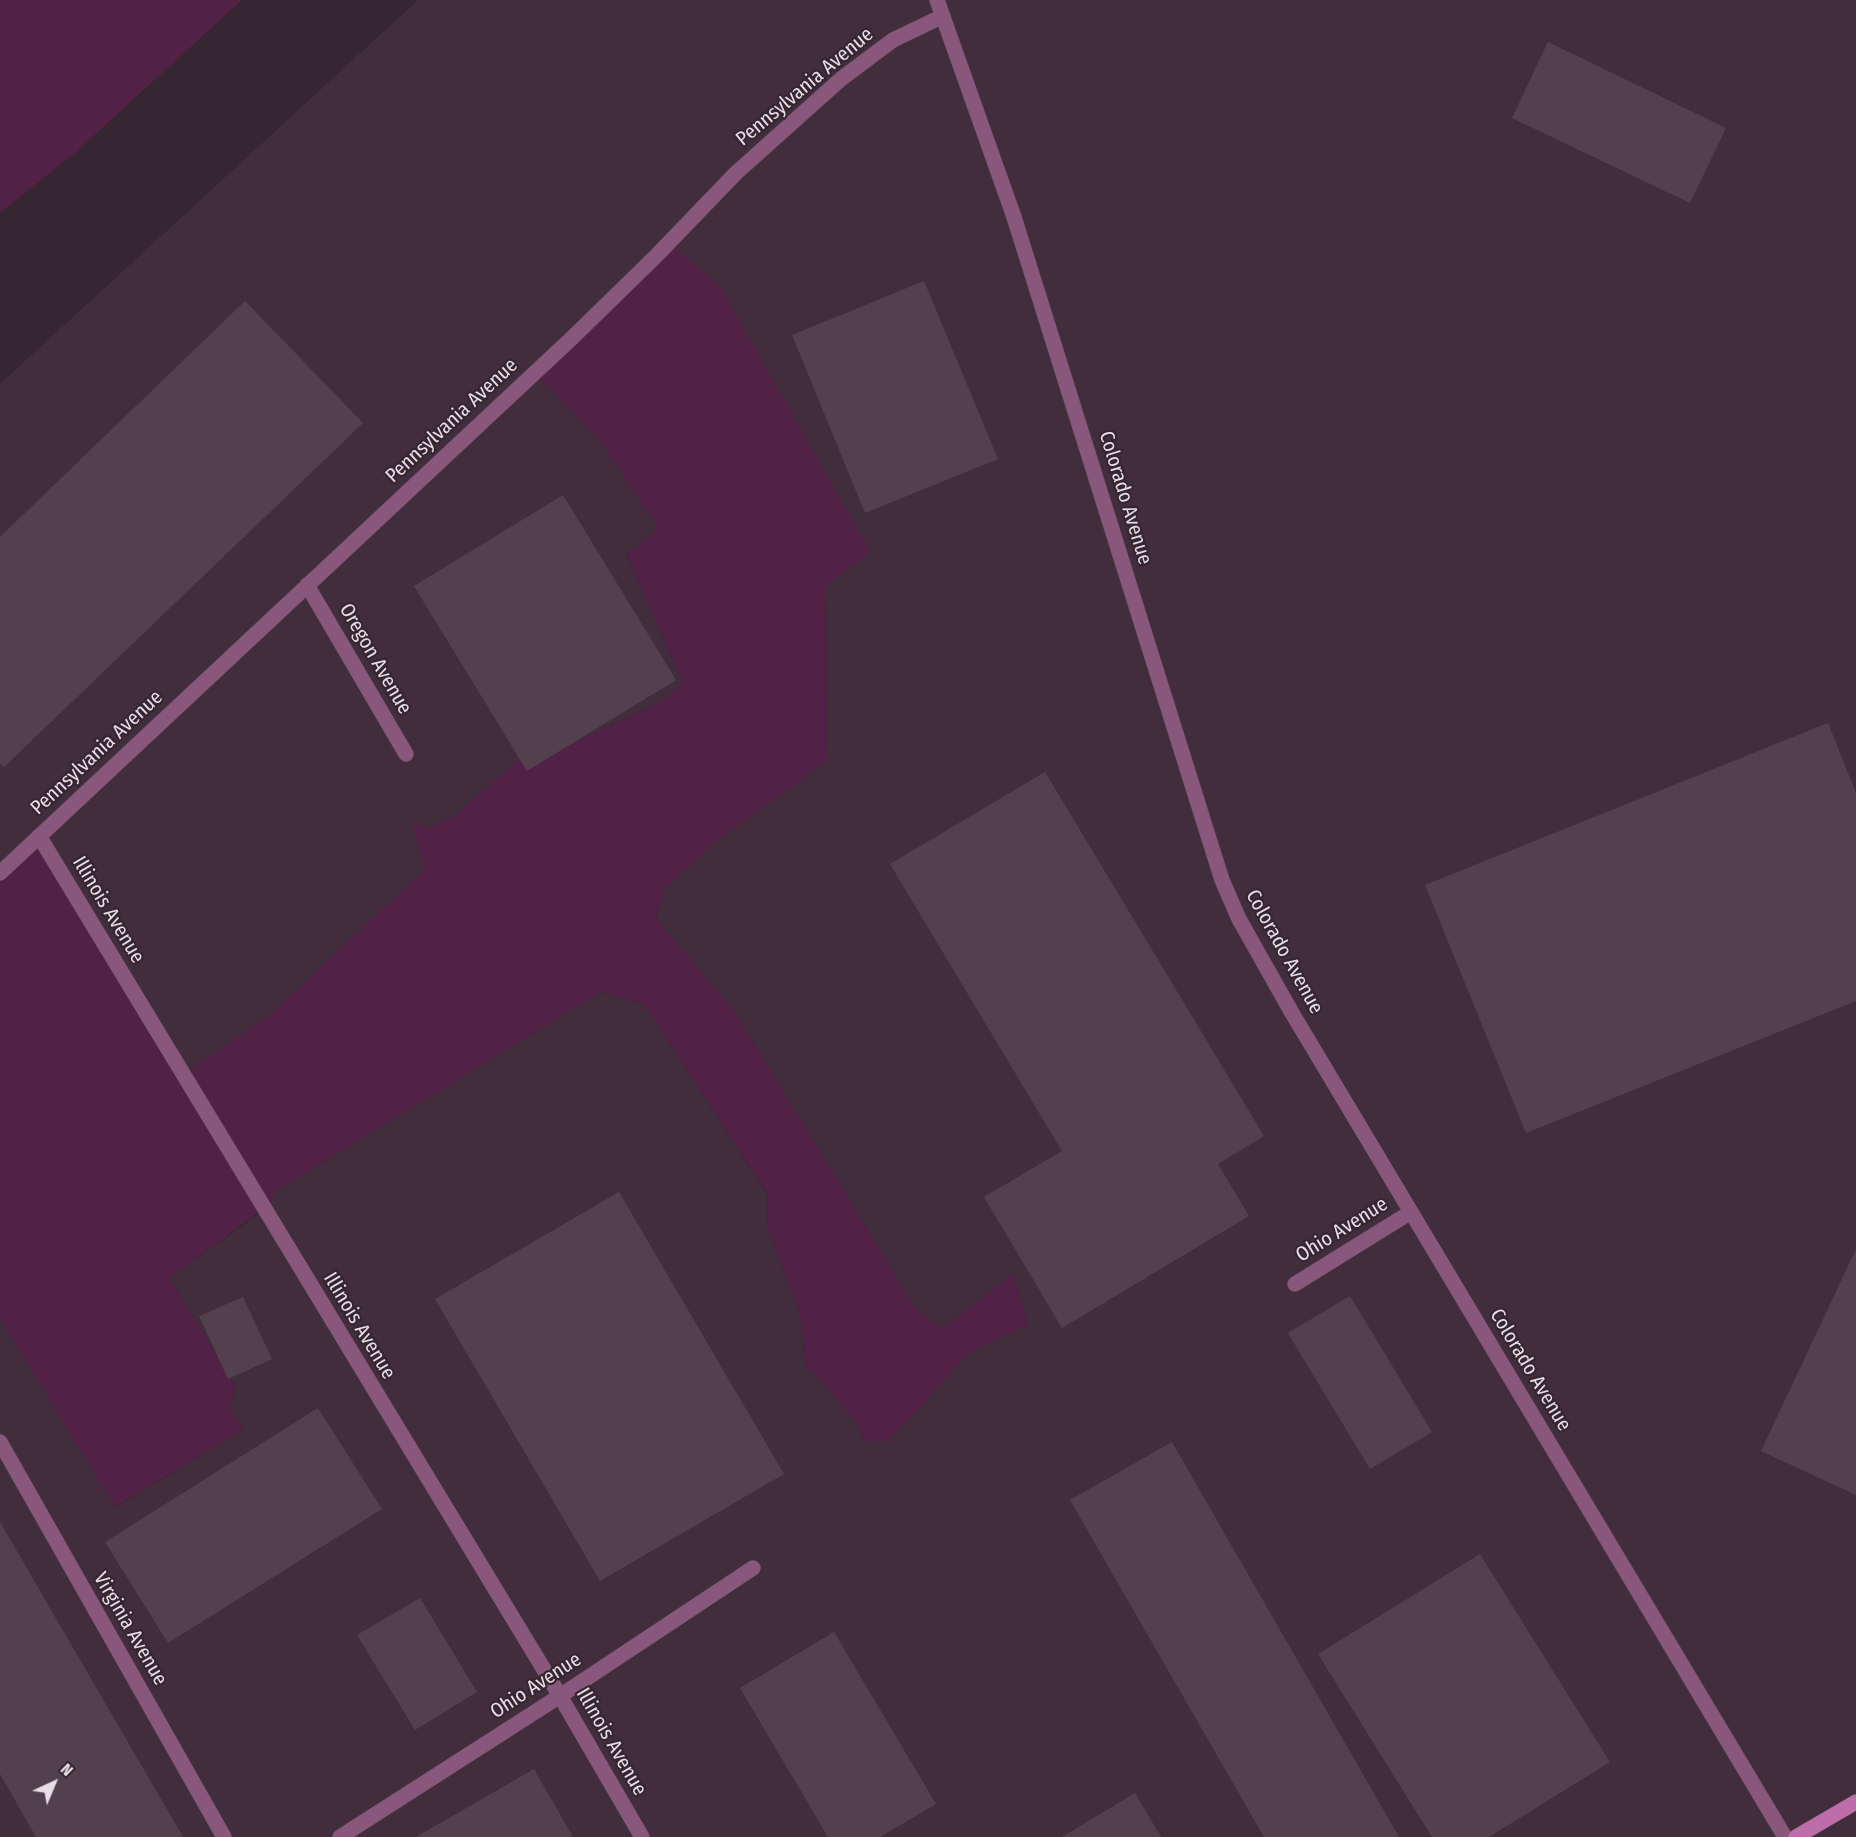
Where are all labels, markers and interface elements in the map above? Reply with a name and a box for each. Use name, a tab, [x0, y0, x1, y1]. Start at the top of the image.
street label: Pennsylvania Avenue	[732, 23, 878, 151]
street label: Pennsylvania Avenue	[381, 354, 523, 488]
street label: Colorado Avenue	[1093, 428, 1157, 568]
street label: Oregon Avenue	[334, 599, 416, 719]
street label: Pennsylvania Avenue	[26, 686, 168, 820]
street label: Illinois Avenue	[67, 852, 149, 968]
street label: Colorado Avenue	[1240, 886, 1328, 1018]
street label: Ohio Avenue	[1292, 1192, 1392, 1268]
street label: Illinois Avenue	[318, 1268, 400, 1384]
street label: Colorado Avenue	[1484, 1305, 1576, 1435]
street label: Virginia Avenue	[88, 1568, 172, 1690]
street label: Ohio Avenue	[486, 1648, 586, 1724]
street label: Illinois Avenue	[571, 1684, 651, 1800]
north arrow	[24, 1753, 84, 1813]
text: N	[57, 1760, 77, 1780]

